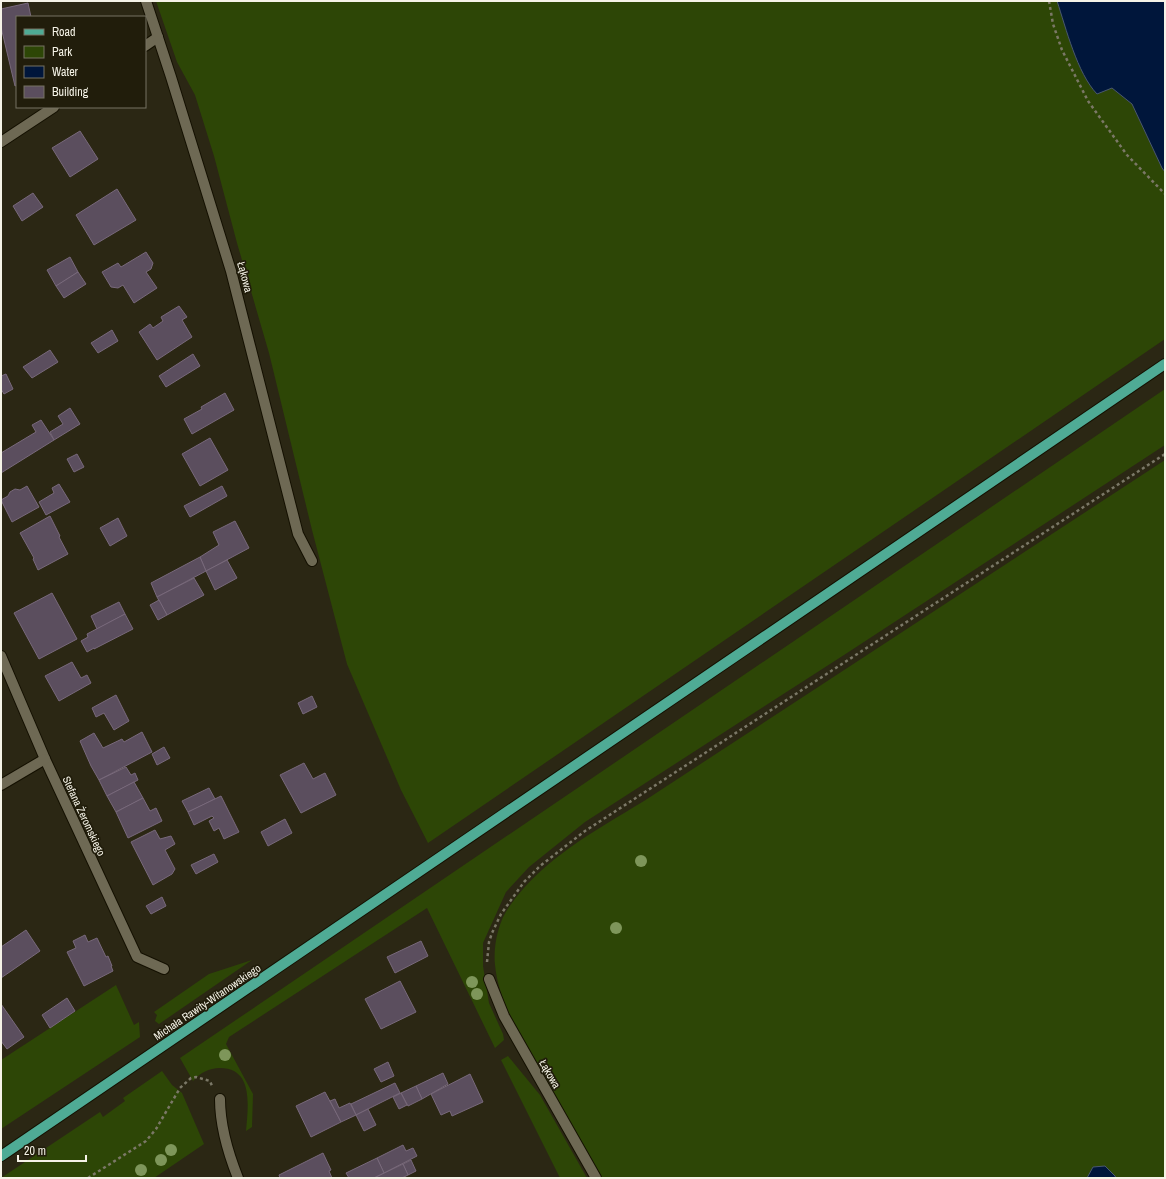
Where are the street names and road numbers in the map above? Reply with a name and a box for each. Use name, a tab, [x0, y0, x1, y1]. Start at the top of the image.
street label: Łąkowa	[234, 260, 256, 294]
street label: Stefana Żeromskiego	[59, 774, 109, 858]
street label: Michała Rawity-Witanowskiego	[151, 961, 263, 1043]
street label: Łąkowa	[536, 1057, 564, 1091]

